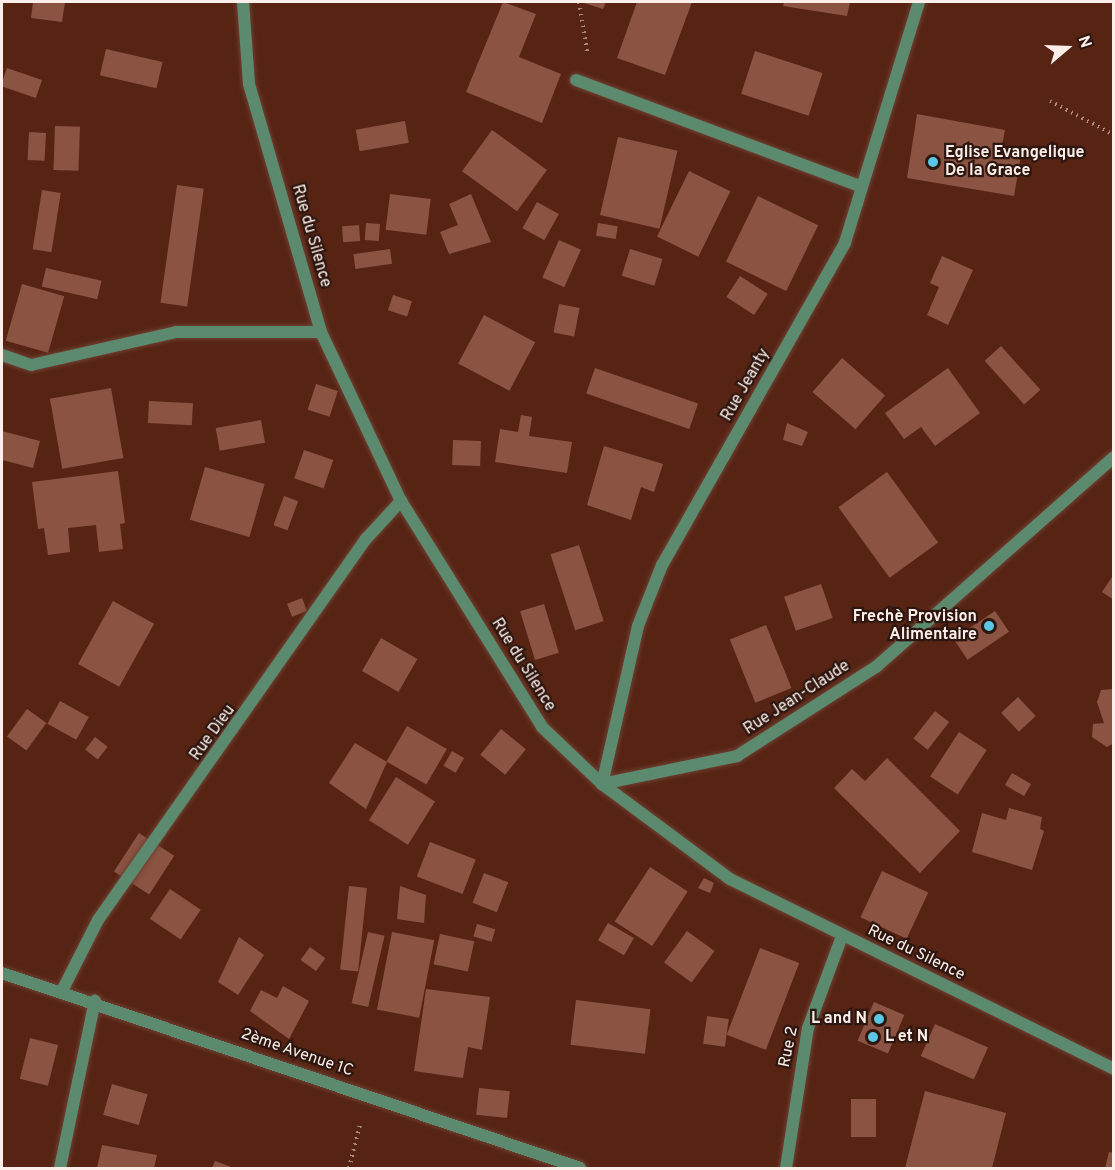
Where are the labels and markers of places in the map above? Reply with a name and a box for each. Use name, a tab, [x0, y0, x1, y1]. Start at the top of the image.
place label: Eglise Evangelique De la Grace	[945, 143, 1084, 181]
marker: Eglise Evangelique De la Grace	[926, 155, 940, 169]
place label: Frechè Provision Alimentaire	[853, 607, 977, 645]
marker: Frechè Provision Alimentaire	[982, 619, 996, 633]
place label: L and N	[811, 1009, 867, 1029]
marker: L and N	[872, 1012, 886, 1026]
place label: L et N	[885, 1027, 929, 1047]
marker: L et N	[866, 1030, 880, 1044]

